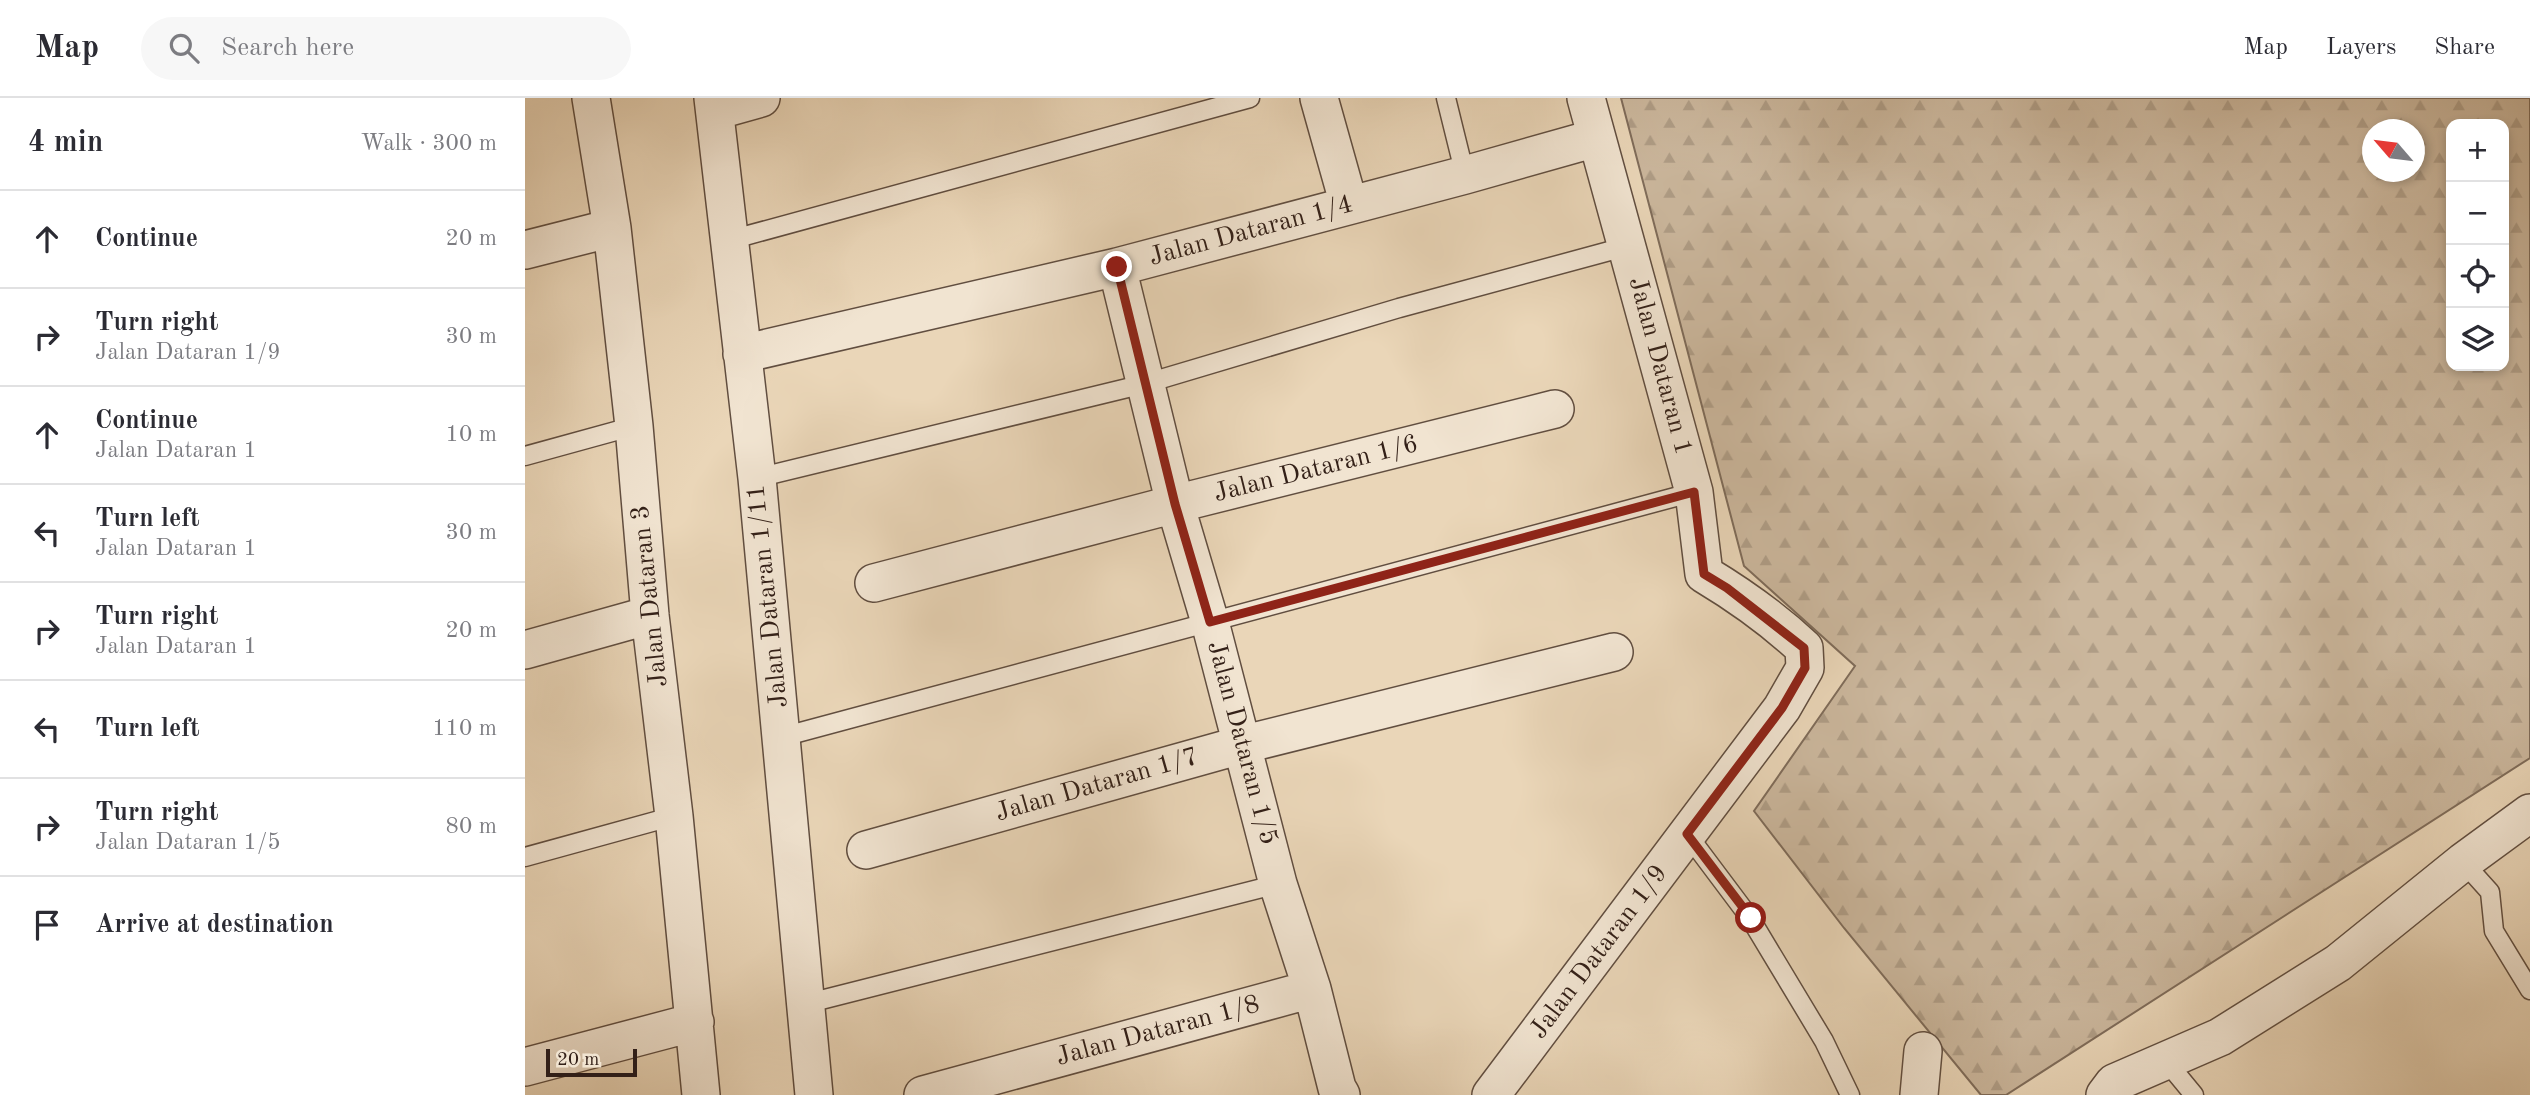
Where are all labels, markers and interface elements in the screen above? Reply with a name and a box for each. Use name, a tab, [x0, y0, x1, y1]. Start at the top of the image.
search box	[141, 17, 631, 80]
icon: search	[165, 29, 203, 67]
text: Map	[35, 32, 99, 65]
text: Search here	[221, 35, 354, 61]
text: Map	[2244, 36, 2288, 60]
text: Layers	[2326, 36, 2396, 60]
text: Share	[2434, 36, 2495, 60]
north arrow	[2362, 119, 2425, 182]
map controls	[2446, 119, 2509, 371]
button: +	[2446, 119, 2509, 182]
text: 4 min	[28, 128, 103, 158]
text: Walk · 300 m	[361, 132, 497, 155]
button: −	[2446, 182, 2509, 245]
street label: Jalan Dataran 1/4	[1146, 191, 1356, 271]
icon: ahead	[28, 220, 66, 258]
text: Continue	[95, 226, 198, 252]
text: 20 m	[446, 227, 497, 250]
button: locate	[2446, 245, 2509, 308]
route end	[1101, 251, 1132, 282]
street label: Jalan Dataran 1	[1624, 274, 1696, 458]
button: layers	[2446, 308, 2509, 371]
text: Turn right	[95, 310, 218, 336]
icon: right	[28, 318, 66, 356]
text: 30 m	[446, 325, 497, 348]
text: Jalan Dataran 1/9	[95, 341, 281, 364]
text: Continue	[95, 408, 198, 434]
icon: ahead	[28, 416, 66, 454]
text: 10 m	[446, 423, 497, 446]
street label: Jalan Dataran 1/6	[1211, 431, 1421, 507]
text: Jalan Dataran 1	[95, 439, 257, 462]
street label: Jalan Dataran 1/11	[743, 483, 793, 709]
street label: Jalan Dataran 3	[628, 504, 672, 688]
text: Turn left	[95, 506, 200, 532]
icon: left	[28, 514, 66, 552]
text: 30 m	[446, 521, 497, 544]
text: Jalan Dataran 1	[95, 537, 257, 560]
text: Turn right	[95, 604, 218, 630]
icon: right	[28, 612, 66, 650]
text: 20 m	[446, 619, 497, 642]
text: Jalan Dataran 1	[95, 635, 257, 658]
street label: Jalan Dataran 1/5	[1202, 638, 1282, 848]
icon: left	[28, 710, 66, 748]
text: Turn left	[95, 716, 200, 742]
text: 110 m	[432, 717, 497, 740]
street label: Jalan Dataran 1/7	[993, 744, 1201, 826]
text: Turn right	[95, 800, 218, 826]
icon: right	[28, 808, 66, 846]
text: 80 m	[446, 815, 497, 838]
text: Jalan Dataran 1/5	[95, 831, 281, 854]
street label: Jalan Dataran 1/9	[1525, 860, 1673, 1044]
route start	[1735, 902, 1766, 933]
icon: arrive	[28, 906, 66, 944]
text: Arrive at destination	[95, 912, 334, 938]
street label: Jalan Dataran 1/8	[1053, 991, 1263, 1071]
scale bar	[546, 1046, 637, 1078]
text: 20 m	[557, 1051, 599, 1070]

